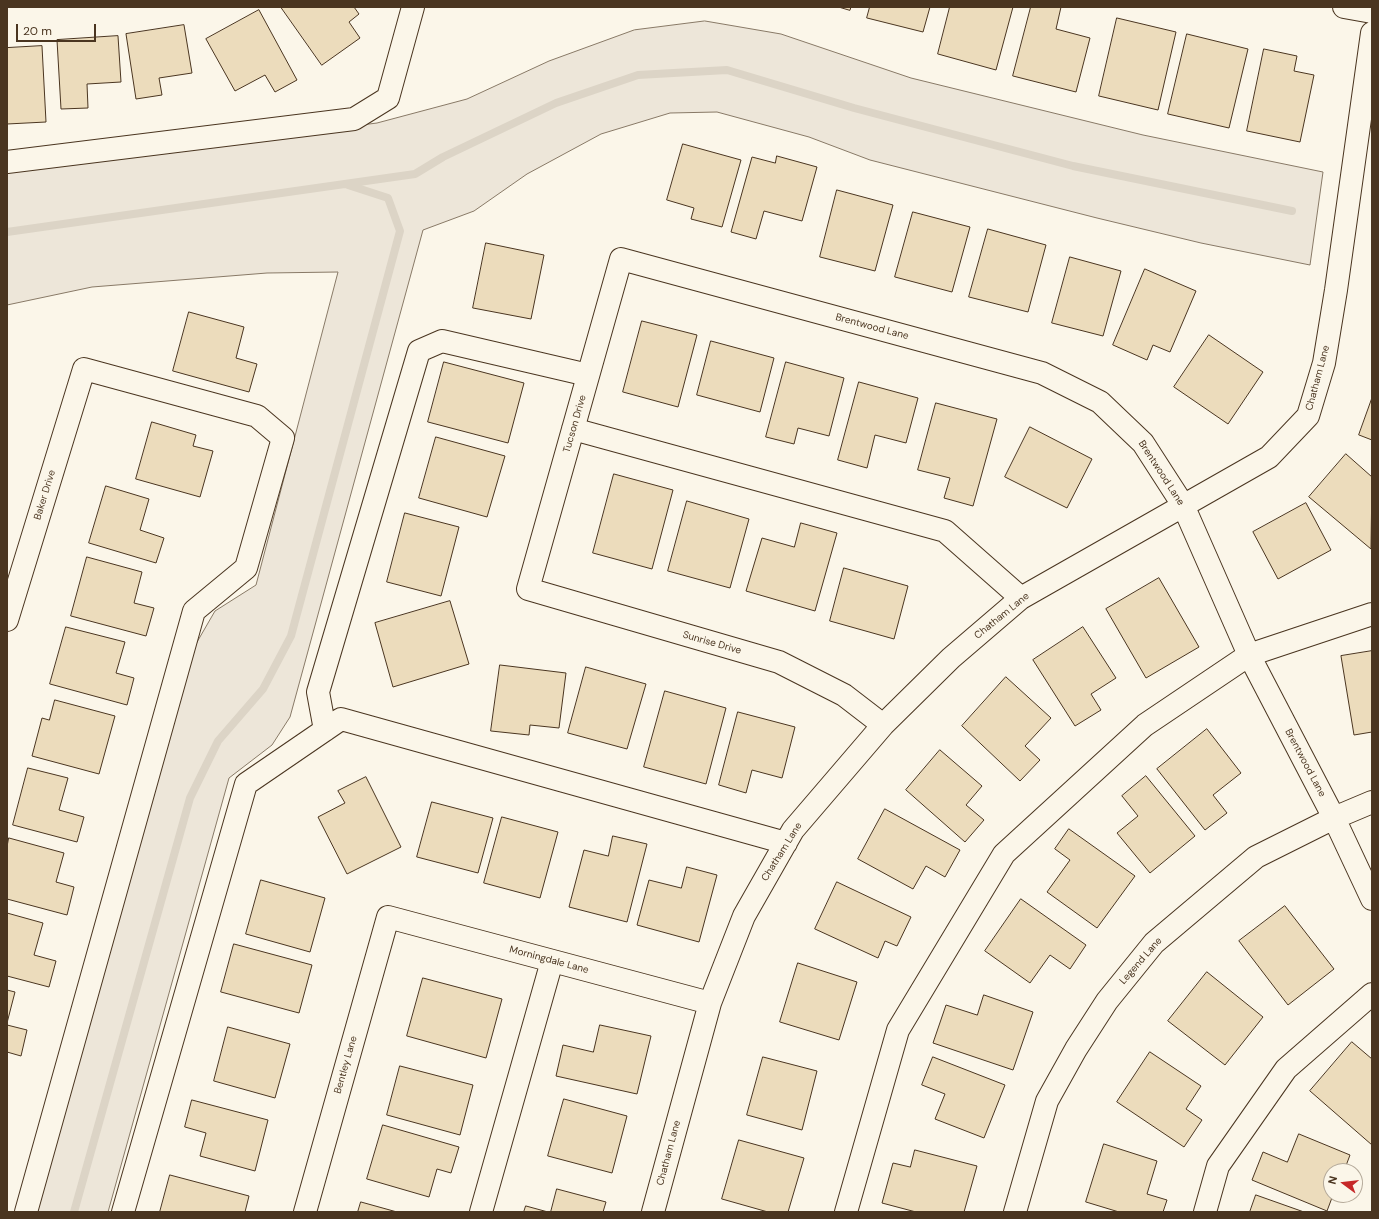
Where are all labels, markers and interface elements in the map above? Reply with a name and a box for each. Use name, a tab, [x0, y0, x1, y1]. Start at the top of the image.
scale bar	[18, 16, 98, 42]
text: 20 m	[23, 23, 52, 39]
street label: Brentwood Lane	[834, 311, 910, 343]
street label: Chatham Lane	[1304, 344, 1332, 412]
street label: Tucson Drive	[561, 394, 589, 454]
street label: Brentwood Lane	[1135, 438, 1187, 508]
street label: Baker Drive	[32, 468, 58, 522]
street label: Chatham Lane	[972, 590, 1032, 642]
street label: Sunrise Drive	[681, 629, 743, 657]
street label: Brentwood Lane	[1282, 727, 1328, 799]
street label: Chatham Lane	[759, 820, 805, 884]
street label: Legend Lane	[1117, 935, 1165, 987]
street label: Morningdale Lane	[508, 944, 590, 976]
street label: Bentley Lane	[332, 1035, 360, 1095]
street label: Chatham Lane	[655, 1119, 683, 1187]
north arrow	[1323, 1163, 1363, 1203]
text: N	[1325, 1174, 1340, 1186]

